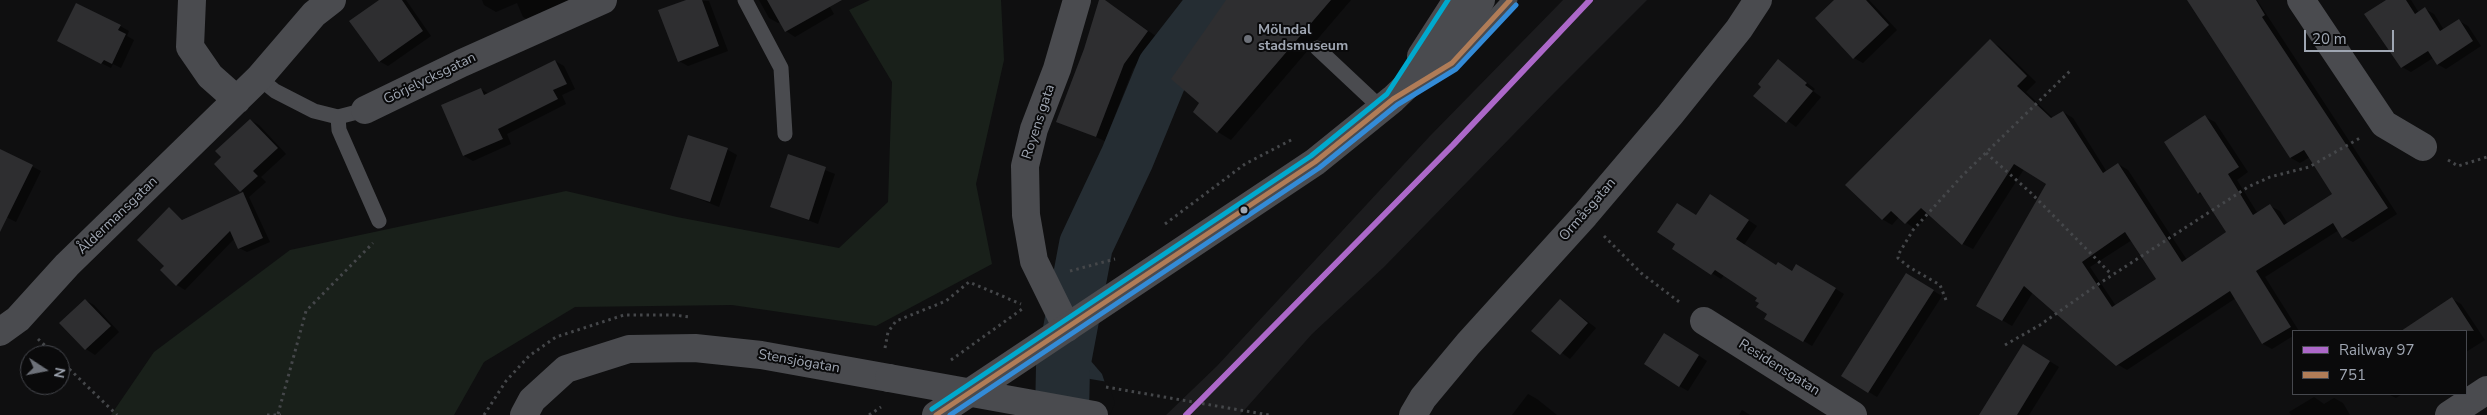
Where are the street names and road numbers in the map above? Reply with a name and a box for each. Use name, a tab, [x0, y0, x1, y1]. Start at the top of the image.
street label: Görjelycksgatan	[381, 49, 479, 109]
street label: Royens gata	[1019, 82, 1059, 162]
street label: Åldermansgatan	[74, 174, 162, 258]
street label: Ormåsgatan	[1556, 175, 1620, 245]
street label: Residensgatan	[1735, 336, 1823, 400]
street label: Stensjögatan	[757, 347, 841, 377]

